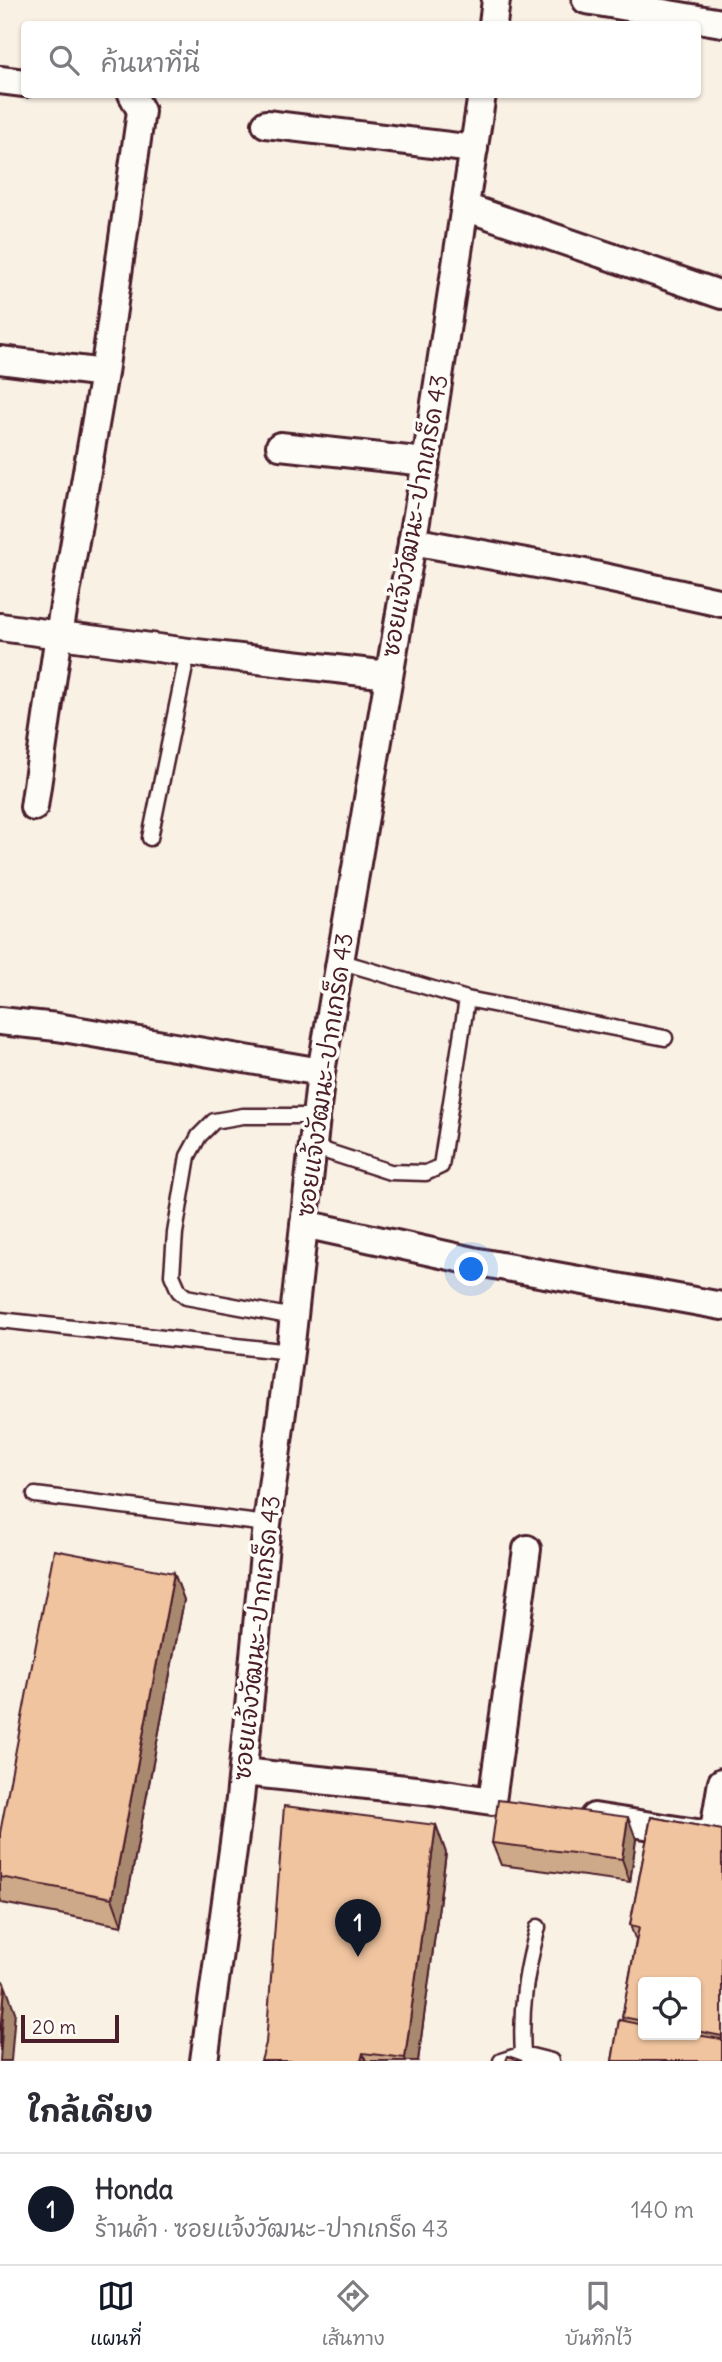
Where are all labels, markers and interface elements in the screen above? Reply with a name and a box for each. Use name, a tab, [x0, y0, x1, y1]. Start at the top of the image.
search box	[21, 21, 701, 98]
icon: search	[45, 41, 83, 79]
text: ค้นหาที่นี่	[101, 46, 200, 79]
street label: ซอยแจ้งวัฒนะ-ปากเกร็ด 43	[374, 372, 454, 660]
street label: ซอยแจ้งวัฒนะ-ปากเกร็ด 43	[289, 931, 359, 1219]
your location	[454, 1252, 488, 1286]
street label: ซอยแจ้งวัฒนะ-ปากเกร็ด 43	[226, 1494, 286, 1782]
pin: 1	[335, 1899, 381, 1957]
map controls	[638, 1977, 701, 2040]
button: locate	[638, 1977, 701, 2040]
scale bar	[21, 2012, 119, 2044]
text: 20 m	[32, 2015, 76, 2039]
text: ใกล้เคียง	[28, 2092, 153, 2130]
text: Honda	[95, 2173, 173, 2206]
text: 1	[46, 2195, 56, 2224]
text: 140 m	[631, 2195, 694, 2224]
text: ร้านค้า · ซอยแจ้งวัฒนะ-ปากเกร็ด 43	[95, 2214, 448, 2243]
tab: แผนที่	[90, 2277, 141, 2352]
tab: เส้นทาง	[322, 2277, 385, 2352]
tab: บันทึกไว้	[565, 2277, 632, 2352]

